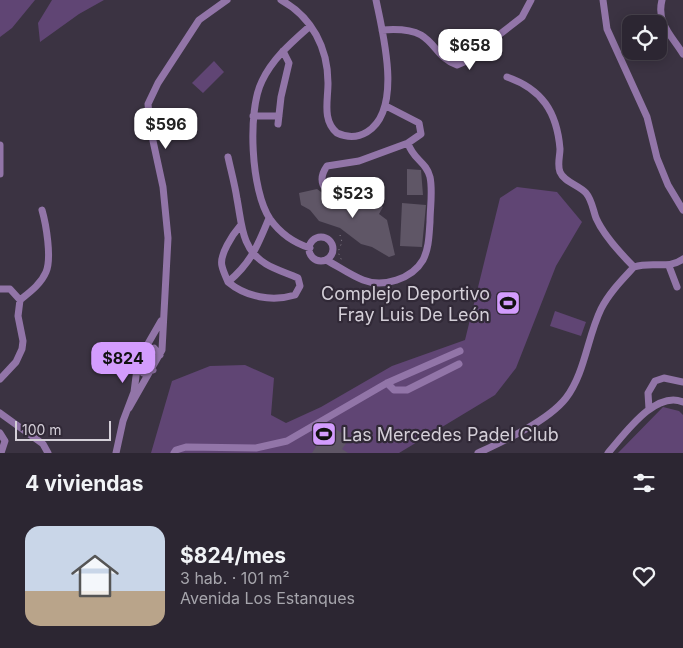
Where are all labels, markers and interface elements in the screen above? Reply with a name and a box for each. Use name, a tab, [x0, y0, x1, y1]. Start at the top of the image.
map controls	[622, 15, 667, 60]
button: locate	[622, 15, 667, 60]
pin: $658	[440, 28, 500, 71]
text: $658	[449, 35, 491, 55]
pin: $596	[136, 108, 196, 150]
text: $596	[145, 114, 187, 134]
pin: $523	[323, 176, 383, 219]
text: $523	[332, 183, 374, 203]
place label: Complejo Deportivo Fray Luis De León	[321, 283, 490, 325]
sports icon: Complejo Deportivo Fray Luis De León	[495, 290, 521, 316]
pin: $824	[93, 342, 153, 384]
text: $824	[102, 348, 144, 368]
scale bar	[15, 418, 111, 441]
text: 100 m	[22, 421, 62, 438]
sports icon: Las Mercedes Padel Club	[311, 421, 337, 447]
place label: Las Mercedes Padel Club	[342, 424, 559, 445]
icon: filters	[630, 469, 658, 497]
text: 4 viviendas	[25, 471, 144, 496]
text: $824/mes	[180, 543, 286, 568]
icon: home	[65, 546, 125, 606]
icon: heart	[630, 562, 658, 590]
text: 3 hab. · 101 m²	[180, 568, 290, 588]
text: Avenida Los Estanques	[180, 588, 355, 608]

